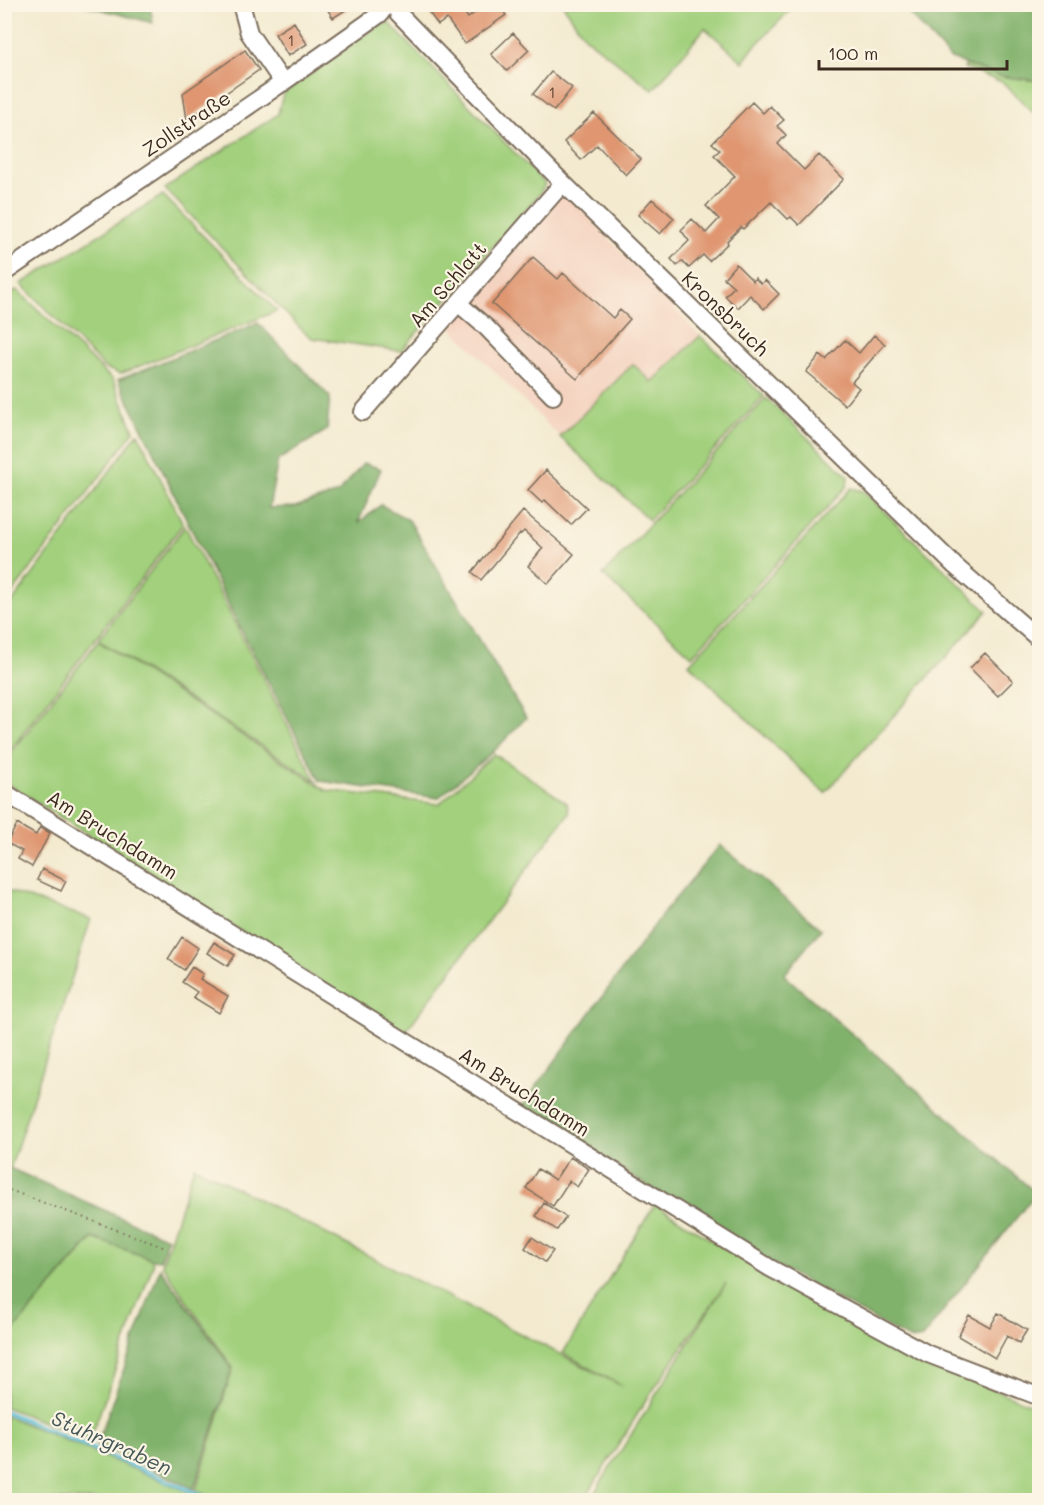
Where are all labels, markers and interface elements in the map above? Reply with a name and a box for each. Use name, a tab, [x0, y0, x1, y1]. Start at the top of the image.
house number: 1	[287, 29, 295, 50]
scale bar	[819, 33, 1006, 71]
text: 100 m	[828, 41, 878, 65]
house number: 1	[548, 81, 556, 102]
street label: Zollstraße	[137, 84, 235, 162]
street label: Am Schlatt	[403, 236, 491, 332]
street label: Kronsbruch	[677, 265, 775, 361]
street label: Am Bruchdamm	[43, 783, 183, 885]
street label: Am Bruchdamm	[455, 1040, 595, 1142]
water label: Stuhrgraben	[48, 1403, 176, 1481]

